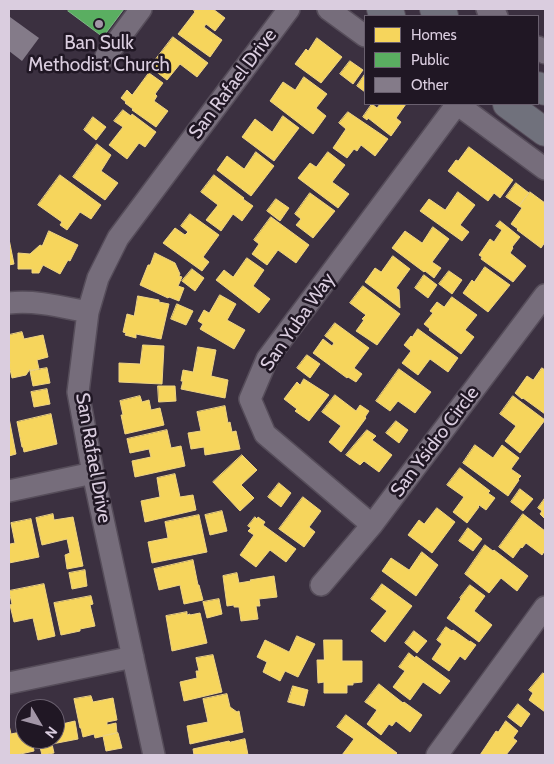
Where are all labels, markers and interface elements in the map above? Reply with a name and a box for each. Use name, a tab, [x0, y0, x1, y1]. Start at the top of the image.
legend	[364, 15, 539, 105]
marker: Ban Sulk Methodist Church	[93, 18, 105, 30]
street label: San Rafael Drive	[184, 24, 282, 144]
text: Homes	[411, 26, 457, 44]
place label: Ban Sulk Methodist Church	[28, 32, 170, 76]
text: Public	[411, 51, 449, 69]
text: Other	[411, 76, 448, 94]
street label: San Yuba Way	[256, 269, 340, 375]
street label: San Ysidro Circle	[386, 382, 484, 502]
street label: San Rafael Drive	[70, 391, 116, 525]
north arrow	[15, 699, 65, 749]
text: N	[41, 723, 61, 742]

